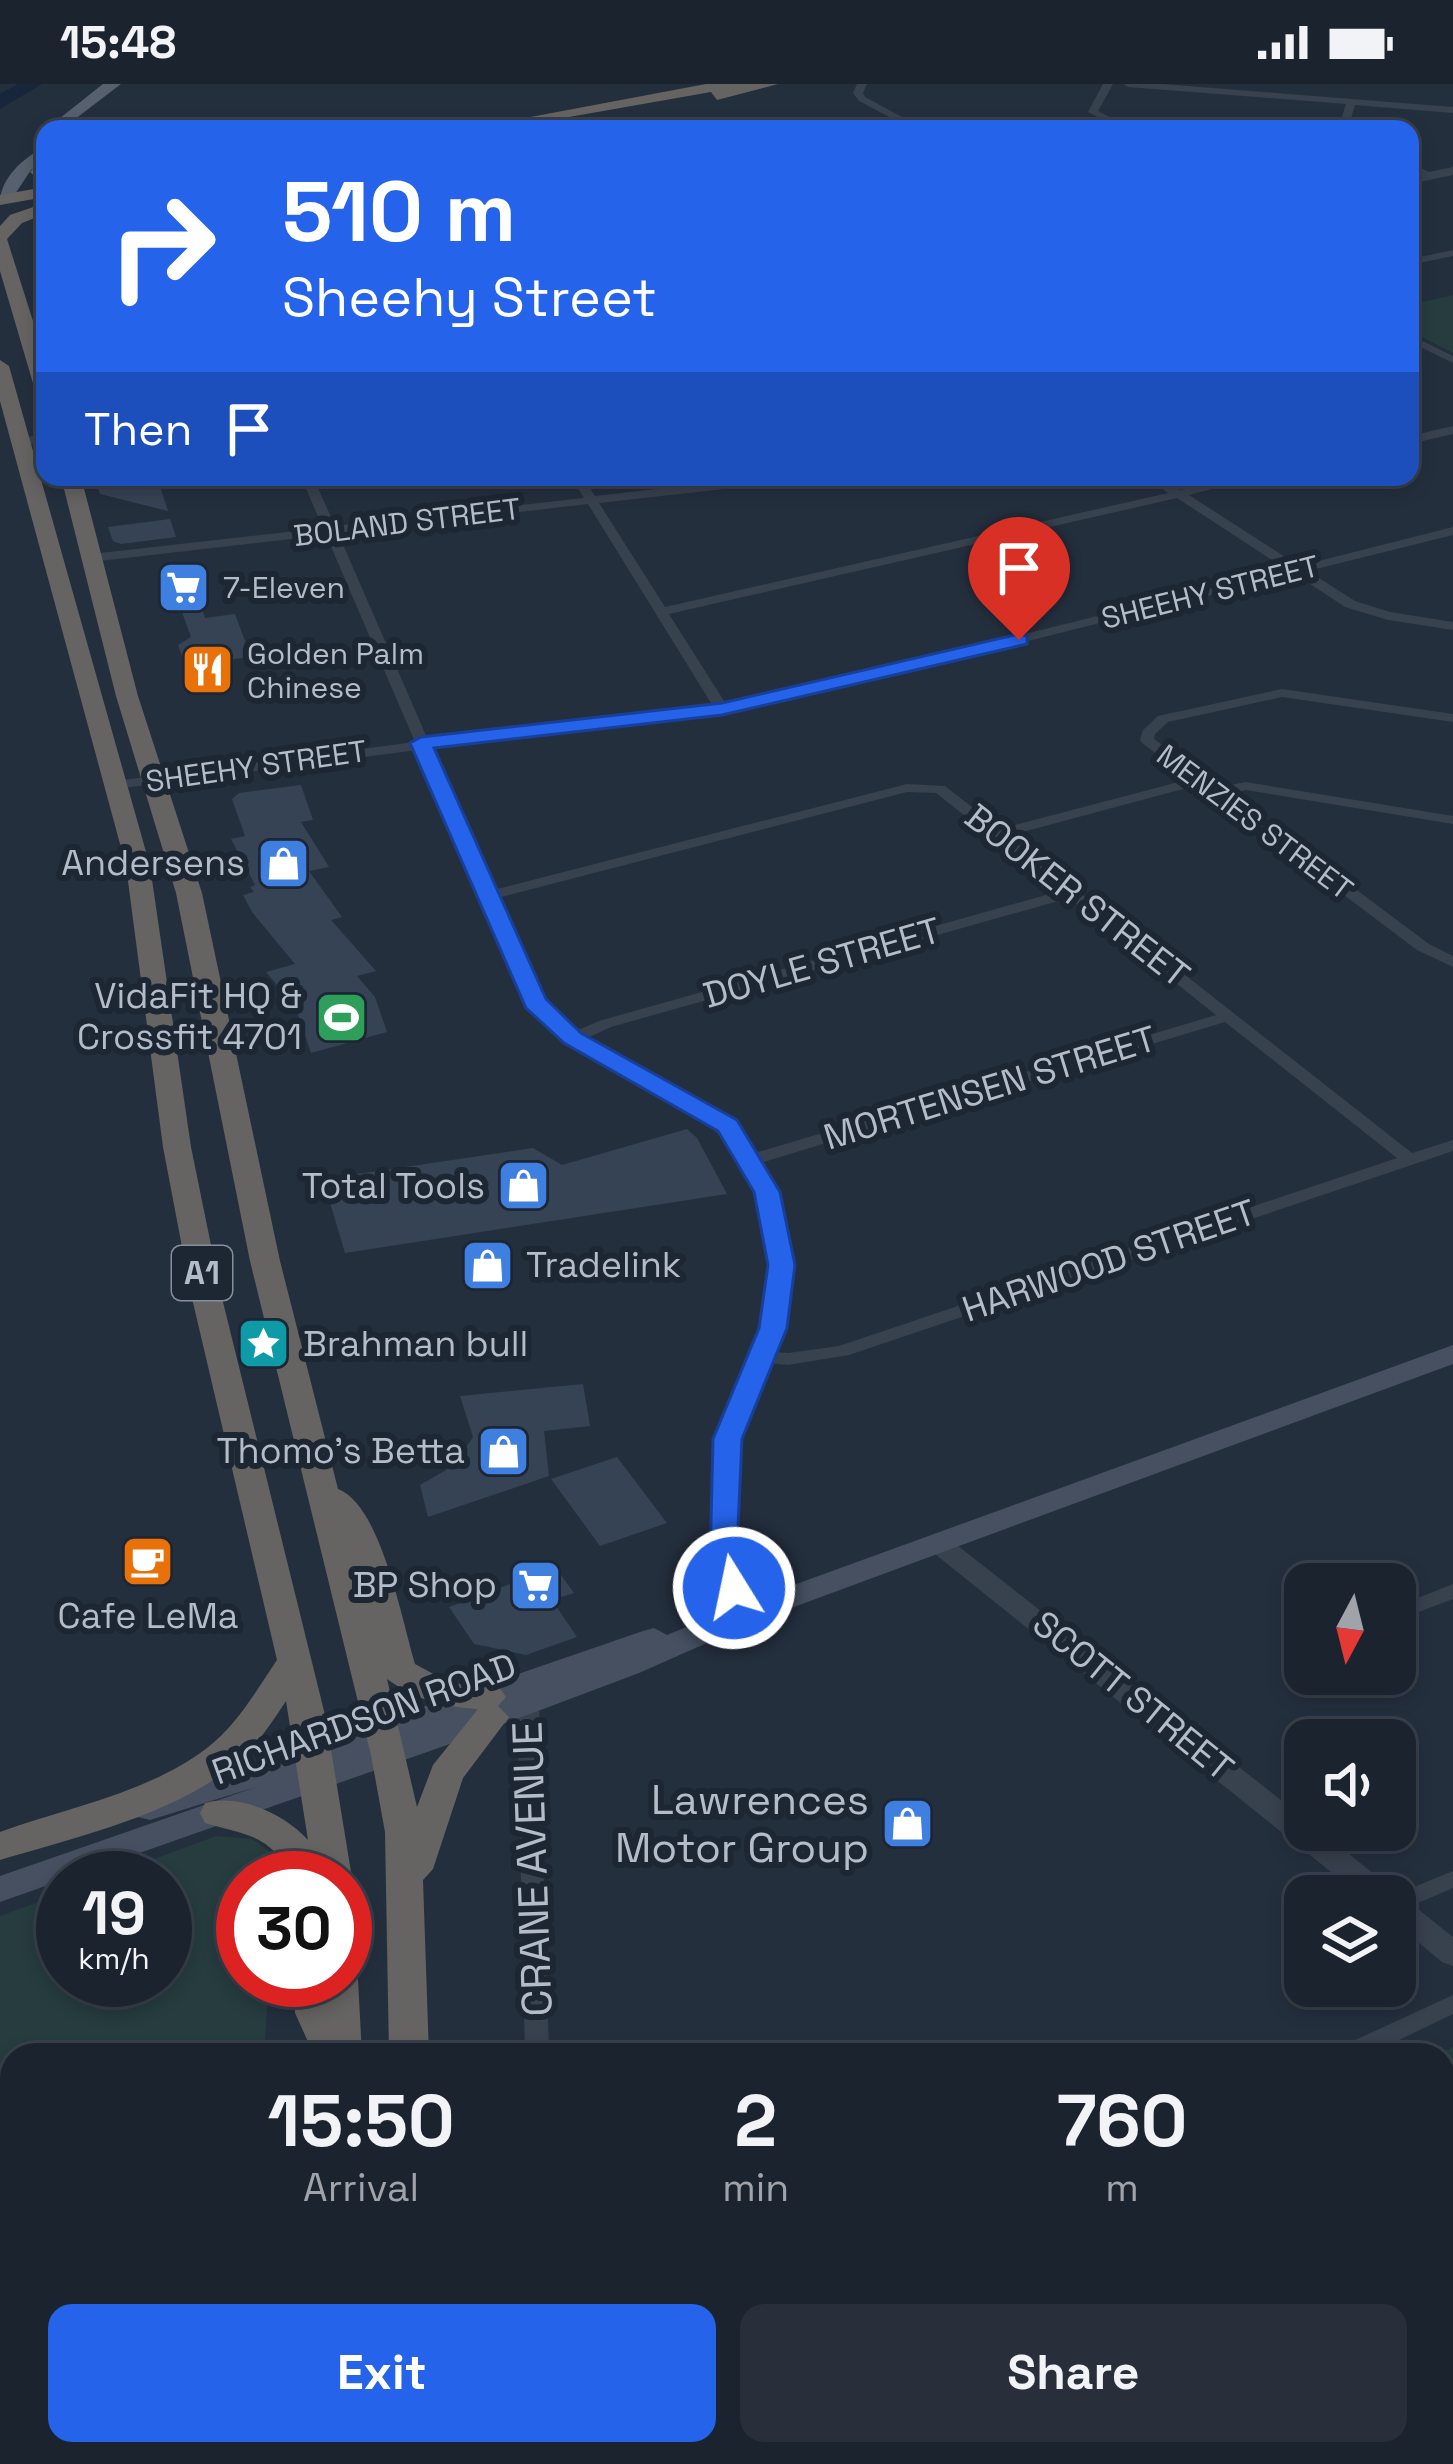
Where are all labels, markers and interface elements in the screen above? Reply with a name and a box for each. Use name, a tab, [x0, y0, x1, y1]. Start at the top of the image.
text: 15:48	[60, 14, 176, 71]
text: 510 m	[282, 158, 516, 266]
icon: right	[84, 168, 240, 324]
text: Sheehy Street	[282, 263, 657, 332]
icon: arrive	[216, 396, 282, 462]
text: Then	[84, 401, 192, 458]
street label: BOLAND STREET	[291, 489, 523, 555]
pin	[968, 517, 1070, 640]
icon: arrive	[986, 535, 1052, 601]
street label: SHEEHY STREET	[1097, 546, 1323, 638]
supermarket icon: 7-Eleven	[156, 559, 212, 615]
place label: 7-Eleven	[223, 568, 345, 607]
place label: Golden Palm Chinese	[247, 634, 424, 707]
restaurant icon: Golden Palm Chinese	[180, 642, 236, 698]
street label: SHEEHY STREET	[143, 731, 369, 801]
street label: MENZIES STREET	[1149, 735, 1361, 909]
street label: BOOKER STREET	[955, 794, 1199, 998]
shop icon: Andersens	[256, 835, 312, 891]
place label: Andersens	[61, 840, 245, 886]
street label: DOYLE STREET	[698, 907, 946, 1019]
place label: VidaFit HQ & Crossfit 4701	[77, 973, 302, 1060]
sports icon: VidaFit HQ & Crossfit 4701	[313, 989, 369, 1045]
street label: MORTENSEN STREET	[818, 1016, 1162, 1160]
shop icon: Total Tools	[496, 1158, 552, 1214]
place label: Total Tools	[302, 1163, 485, 1209]
street label: HARWOOD STREET	[956, 1189, 1262, 1333]
shop icon: Tradelink	[459, 1237, 515, 1293]
place label: Tradelink	[526, 1242, 681, 1288]
road number: A1	[172, 1246, 232, 1300]
place icon: Brahman bull	[236, 1316, 292, 1372]
place label: Brahman bull	[303, 1321, 528, 1367]
shop icon: Thomo's Betta	[476, 1423, 532, 1479]
place label: Thomo's Betta	[216, 1428, 465, 1474]
position arrow	[671, 1525, 797, 1651]
cafe icon: Cafe LeMa	[120, 1533, 176, 1589]
supermarket icon: BP Shop	[508, 1557, 564, 1613]
place label: BP Shop	[353, 1562, 497, 1608]
north arrow	[1284, 1563, 1416, 1695]
map controls	[1284, 1563, 1416, 2007]
place label: Cafe LeMa	[58, 1593, 238, 1639]
street label: SCOTT STREET	[1023, 1601, 1243, 1791]
street label: RICHARDSON ROAD	[206, 1643, 522, 1795]
button: sound	[1284, 1719, 1416, 1851]
street label: CRANE AVENUE	[500, 1721, 564, 2017]
place label: Lawrences Motor Group	[615, 1773, 869, 1874]
shop icon: Lawrences Motor Group	[880, 1795, 936, 1851]
speed limit sign: 30	[216, 1851, 372, 2007]
text: 19	[82, 1875, 146, 1952]
button: layers	[1284, 1875, 1416, 2007]
text: km/h	[78, 1939, 150, 1978]
text: 15:50	[268, 2075, 455, 2167]
text: 2	[734, 2075, 777, 2167]
text: 760	[1057, 2075, 1187, 2167]
text: Arrival	[303, 2163, 419, 2212]
text: min	[722, 2163, 789, 2212]
text: m	[1105, 2163, 1139, 2212]
button: Exit	[48, 2304, 716, 2442]
button: Share	[740, 2304, 1407, 2442]

